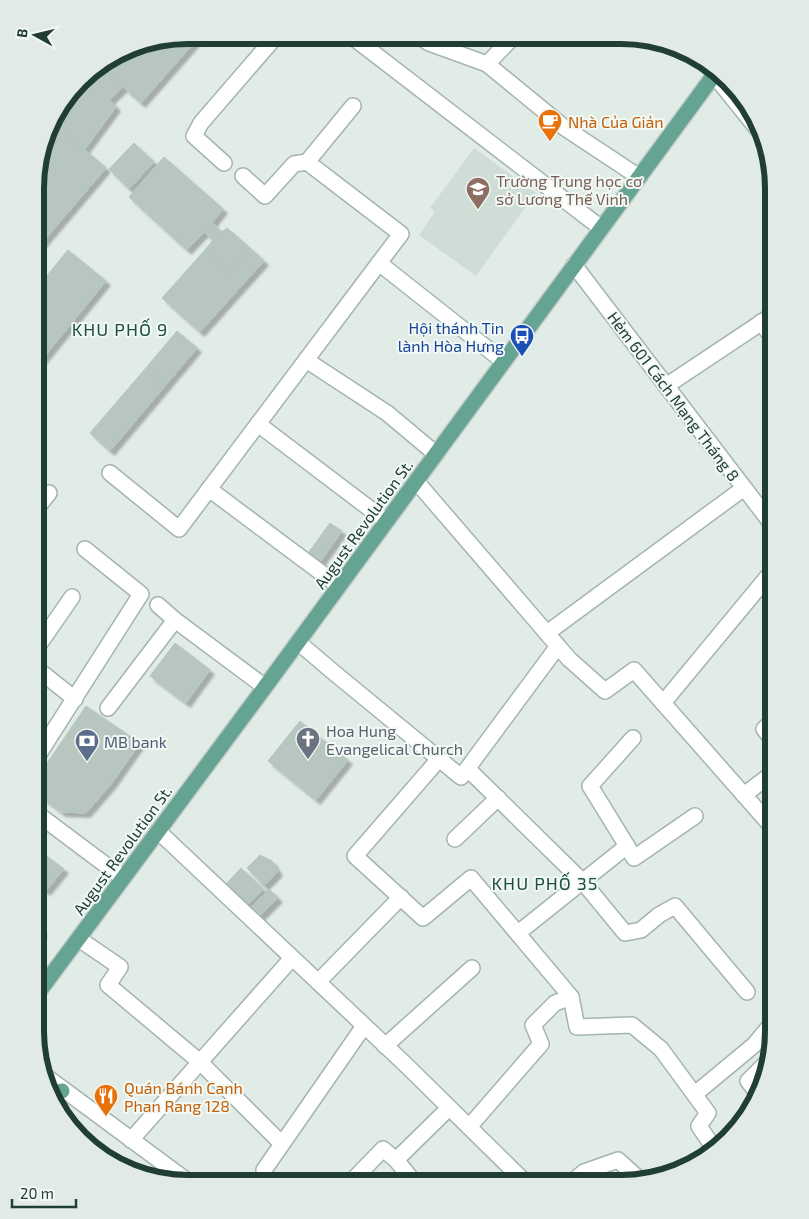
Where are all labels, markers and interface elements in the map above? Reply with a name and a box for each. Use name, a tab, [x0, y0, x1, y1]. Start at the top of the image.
north arrow	[10, 10, 60, 60]
text: B	[13, 27, 31, 39]
cafe icon: Nhà Của Giản	[537, 108, 563, 142]
place label: Nhà Của Giản	[568, 112, 664, 131]
place label: Trường Trung học cơ sở Lương Thế Vinh	[496, 171, 643, 208]
school or university icon: Trường Trung học cơ sở Lương Thế Vinh	[465, 176, 491, 210]
street label: Hẻm 601 Cách Mạng Tháng 8	[604, 307, 744, 485]
district label: KHU PHỐ 9	[72, 318, 168, 340]
place label: Hội thánh Tin lành Hòa Hưng	[398, 318, 504, 355]
bus stop icon: Hội thánh Tin lành Hòa Hưng	[509, 323, 535, 357]
street label: August Revolution St.	[310, 456, 416, 592]
place label: Hoa Hung Evangelical Church	[326, 721, 463, 758]
church icon: Hoa Hung Evangelical Church	[295, 726, 321, 760]
bank icon: MB bank	[74, 728, 100, 762]
place label: MB bank	[104, 732, 167, 751]
street label: August Revolution St.	[69, 782, 175, 918]
district label: KHU PHỐ 35	[491, 872, 599, 894]
place label: Quán Bánh Canh Phan Rang 128	[124, 1078, 243, 1115]
restaurant icon: Quán Bánh Canh Phan Rang 128	[93, 1083, 119, 1117]
scale bar	[12, 1176, 76, 1208]
text: 20 m	[20, 1184, 54, 1202]

